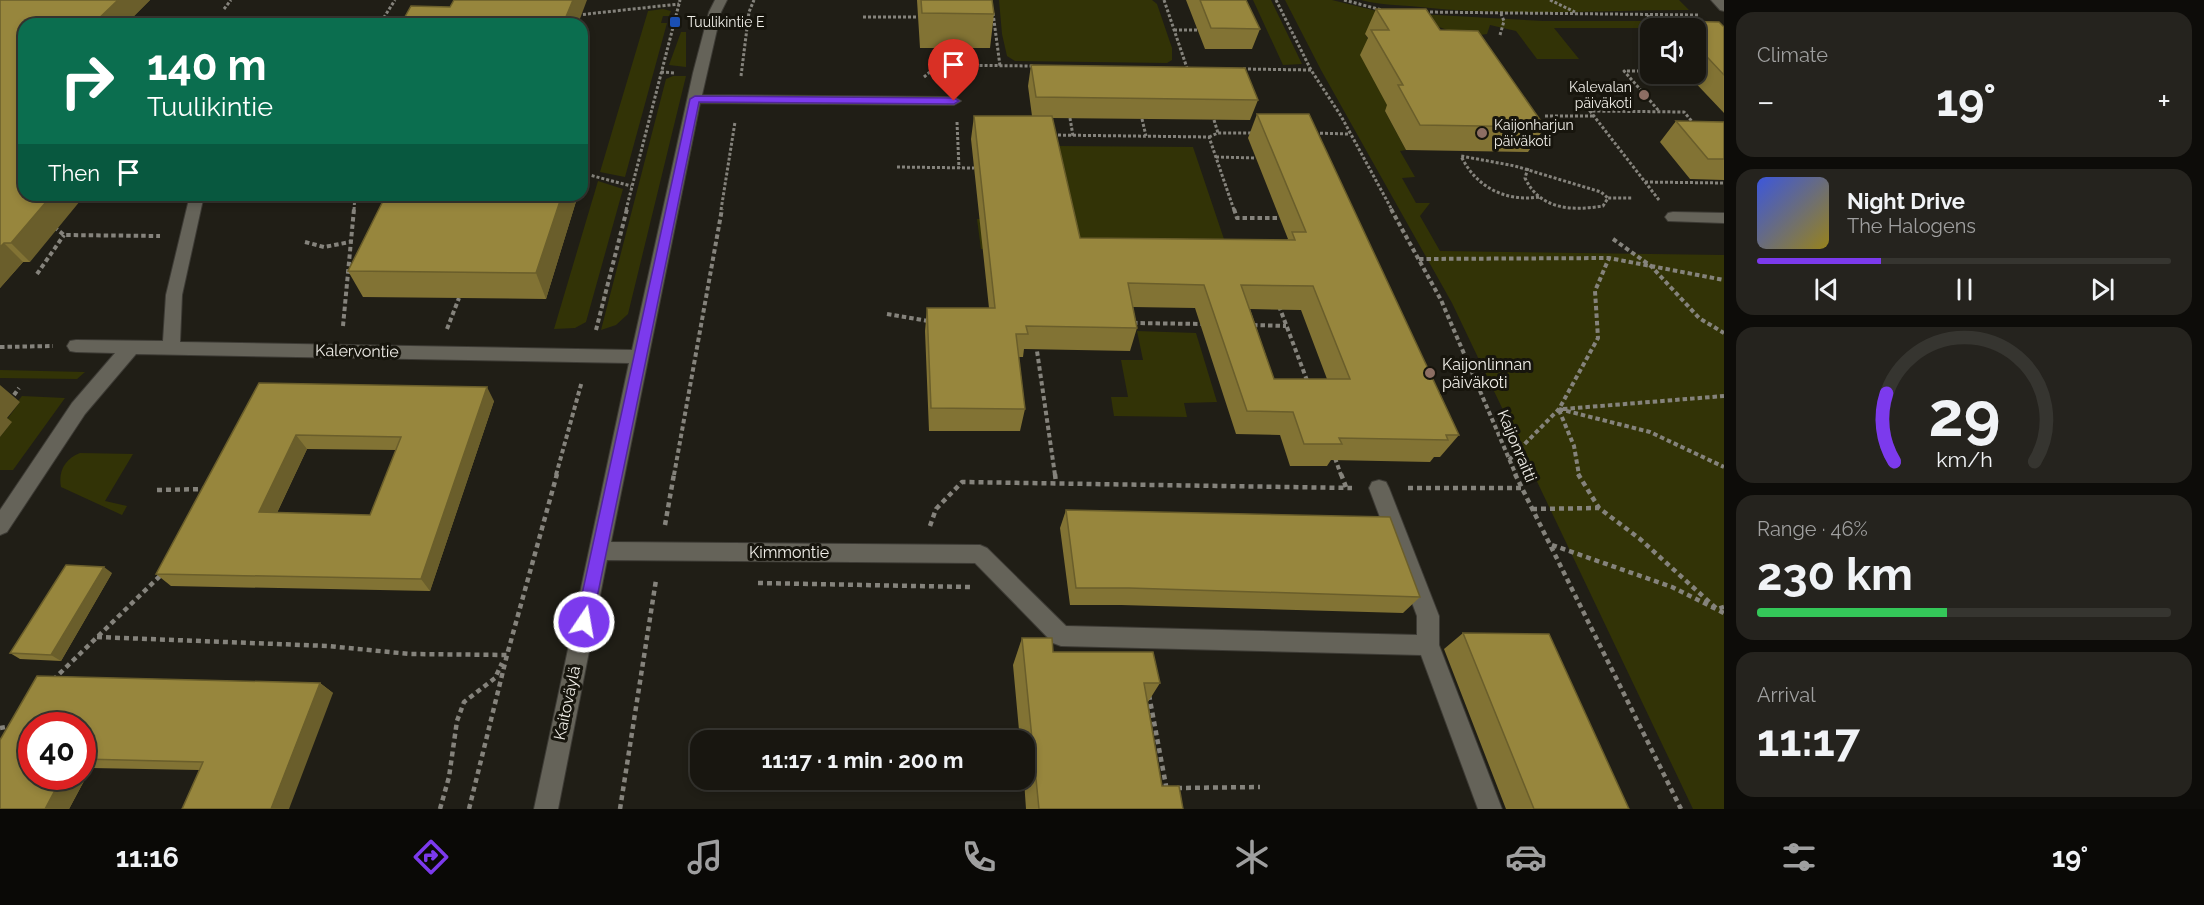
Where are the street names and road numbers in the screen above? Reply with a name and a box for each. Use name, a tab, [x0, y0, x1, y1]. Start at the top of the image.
street label: Kalervontie	[315, 341, 399, 361]
street label: Kaijonraitti	[1493, 407, 1541, 485]
street label: Kimmontie	[749, 543, 829, 562]
street label: Kaitoväylä	[550, 664, 584, 742]

